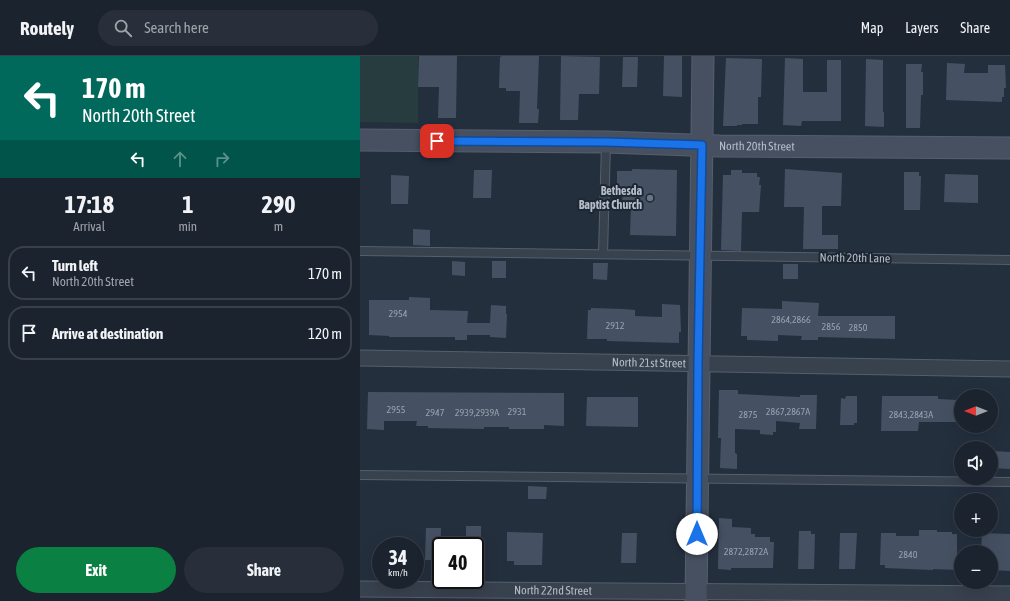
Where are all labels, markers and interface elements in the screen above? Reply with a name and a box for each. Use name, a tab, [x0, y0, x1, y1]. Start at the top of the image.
search box	[98, 10, 378, 46]
text: Routely	[20, 17, 74, 39]
icon: search	[112, 17, 134, 39]
text: Search here	[144, 19, 209, 36]
text: Map	[861, 20, 883, 36]
text: Layers	[905, 20, 938, 36]
text: Share	[960, 20, 990, 36]
icon: left	[16, 72, 68, 124]
text: 170 m	[82, 72, 145, 104]
text: North 20th Street	[82, 105, 195, 126]
pin	[420, 124, 454, 158]
icon: arrive	[426, 130, 448, 152]
street label: North 20th Street	[719, 139, 795, 154]
icon: left	[127, 148, 149, 170]
icon: ahead	[169, 148, 191, 170]
icon: right	[211, 148, 233, 170]
place label: Bethesda Baptist Church	[579, 184, 642, 212]
text: 17:18	[65, 191, 114, 218]
text: 1	[182, 191, 193, 218]
text: 290	[262, 191, 295, 218]
marker: Bethesda Baptist Church	[645, 193, 655, 203]
text: Arrival	[73, 219, 105, 234]
text: min	[178, 219, 197, 234]
text: m	[274, 219, 283, 234]
street label: North 20th Lane	[820, 250, 890, 266]
text: Turn left	[52, 257, 98, 274]
icon: left	[18, 262, 40, 284]
text: 170 m	[308, 265, 342, 282]
text: North 20th Street	[52, 274, 134, 289]
house number: 2954	[389, 308, 408, 319]
house number: 2864,2866	[771, 314, 811, 325]
house number: 2912	[606, 320, 625, 331]
house number: 2856	[822, 321, 841, 332]
icon: arrive	[18, 322, 40, 344]
house number: 2850	[849, 322, 868, 333]
text: Arrive at destination	[52, 325, 163, 342]
text: 120 m	[308, 325, 342, 342]
street label: North 21st Street	[612, 355, 687, 371]
north arrow	[954, 389, 998, 433]
map controls	[954, 389, 998, 589]
house number: 2955	[387, 404, 406, 415]
house number: 2931	[508, 406, 527, 417]
house number: 2867,2867A	[766, 406, 810, 417]
house number: 2947	[426, 407, 445, 418]
house number: 2939,2939A	[455, 407, 499, 418]
house number: 2875	[739, 409, 758, 420]
house number: 2843,2843A	[889, 409, 933, 420]
button: sound	[954, 441, 998, 485]
button: +	[954, 493, 998, 537]
position arrow	[676, 513, 718, 555]
speed limit sign: 40	[432, 537, 484, 589]
button: −	[954, 545, 998, 589]
text: 34	[389, 546, 407, 569]
house number: 2872,2872A	[724, 546, 768, 557]
button: Exit	[16, 547, 176, 593]
button: Share	[184, 547, 344, 593]
house number: 2840	[899, 549, 918, 560]
text: km/h	[388, 567, 408, 578]
street label: North 22nd Street	[514, 583, 593, 598]

